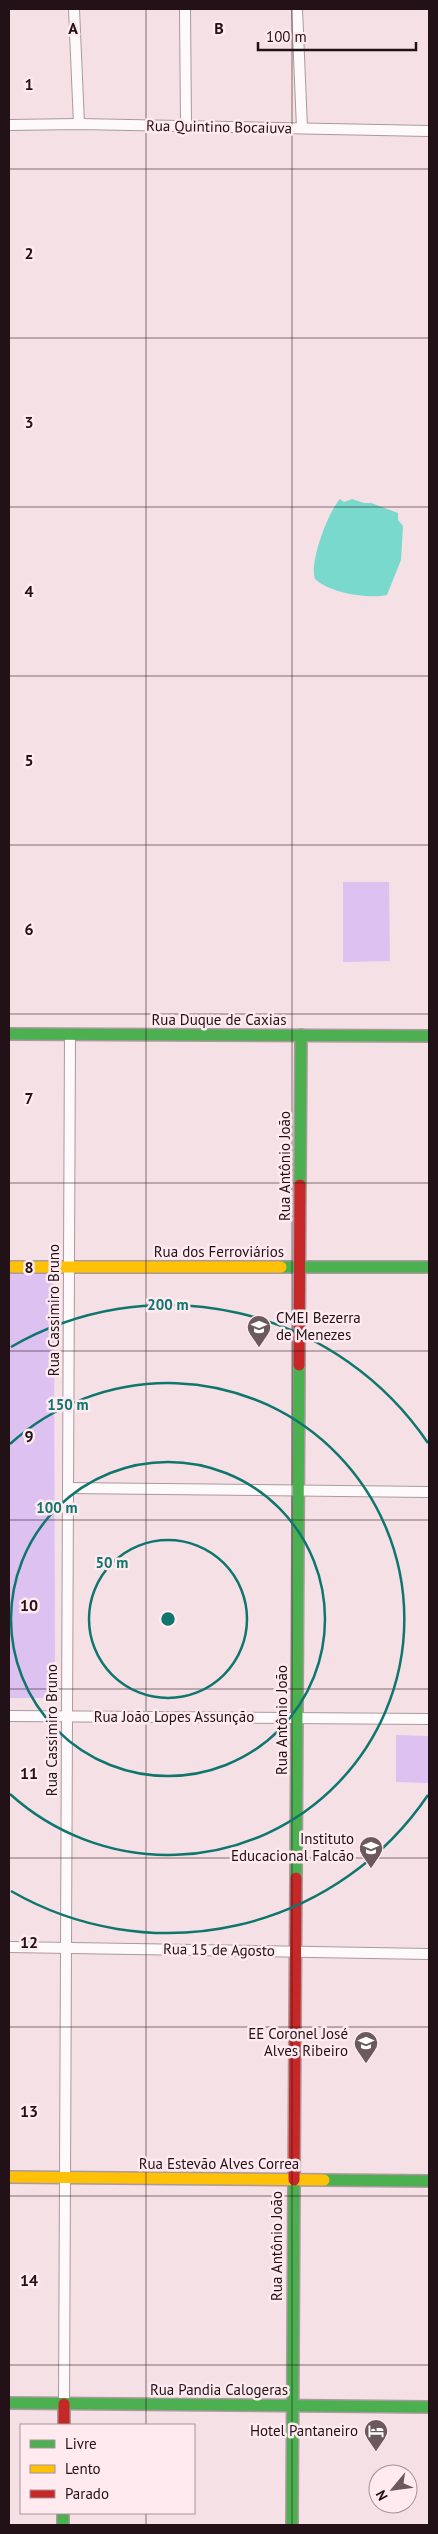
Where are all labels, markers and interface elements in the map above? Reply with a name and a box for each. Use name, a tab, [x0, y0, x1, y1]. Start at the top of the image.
text: A	[68, 18, 78, 38]
text: B	[214, 18, 224, 38]
scale bar	[258, 20, 416, 52]
text: 100 m	[266, 27, 307, 46]
text: 1	[24, 74, 34, 94]
street label: Rua Quintino Bocaiuva	[146, 116, 292, 137]
text: 2	[24, 243, 34, 263]
text: 3	[24, 412, 34, 432]
text: 4	[24, 581, 34, 601]
text: 5	[24, 750, 34, 770]
text: 6	[24, 919, 34, 939]
street label: Rua Duque de Caxias	[152, 1010, 286, 1029]
text: 7	[24, 1088, 34, 1108]
street label: Rua Antônio João	[275, 1111, 294, 1221]
street label: Rua dos Ferroviários	[154, 1242, 284, 1261]
street label: Rua Cassimiro Bruno	[44, 1244, 63, 1376]
text: 8	[24, 1257, 34, 1277]
text: 200 m	[147, 1295, 189, 1314]
place label: CMEI Bezerra de Menezes	[276, 1308, 361, 1344]
school or university icon: CMEI Bezerra de Menezes	[246, 1314, 272, 1348]
text: 150 m	[47, 1395, 89, 1414]
text: 9	[24, 1426, 34, 1446]
text: 100 m	[36, 1498, 78, 1517]
text: 50 m	[96, 1553, 128, 1572]
text: 10	[20, 1595, 38, 1615]
centre of rings	[159, 1610, 177, 1628]
street label: Rua Cassimiro Bruno	[42, 1664, 61, 1796]
street label: Rua Antônio João	[272, 1665, 291, 1775]
street label: Rua João Lopes Assunção	[94, 1707, 254, 1726]
text: 11	[20, 1763, 38, 1783]
place label: Instituto Educacional Falcão	[231, 1829, 354, 1865]
school or university icon: Instituto Educacional Falcão	[358, 1835, 384, 1869]
text: 12	[20, 1932, 38, 1952]
street label: Rua 15 de Agosto	[163, 1939, 275, 1960]
place label: EE Coronel José Alves Ribeiro	[248, 2024, 348, 2060]
school or university icon: EE Coronel José Alves Ribeiro	[353, 2030, 379, 2064]
text: 13	[20, 2101, 38, 2121]
street label: Rua Estevão Alves Correa	[139, 2154, 299, 2173]
street label: Rua Antônio João	[267, 2191, 286, 2301]
text: 14	[20, 2270, 38, 2290]
street label: Rua Pandia Calogeras	[150, 2380, 288, 2399]
hotel icon: Hotel Pantaneiro	[363, 2418, 389, 2452]
place label: Hotel Pantaneiro	[250, 2421, 358, 2440]
legend	[20, 2424, 195, 2514]
text: Livre	[65, 2434, 97, 2453]
text: Lento	[65, 2459, 101, 2478]
north arrow	[368, 2464, 418, 2514]
text: Parado	[65, 2484, 109, 2503]
text: N	[372, 2487, 392, 2504]

